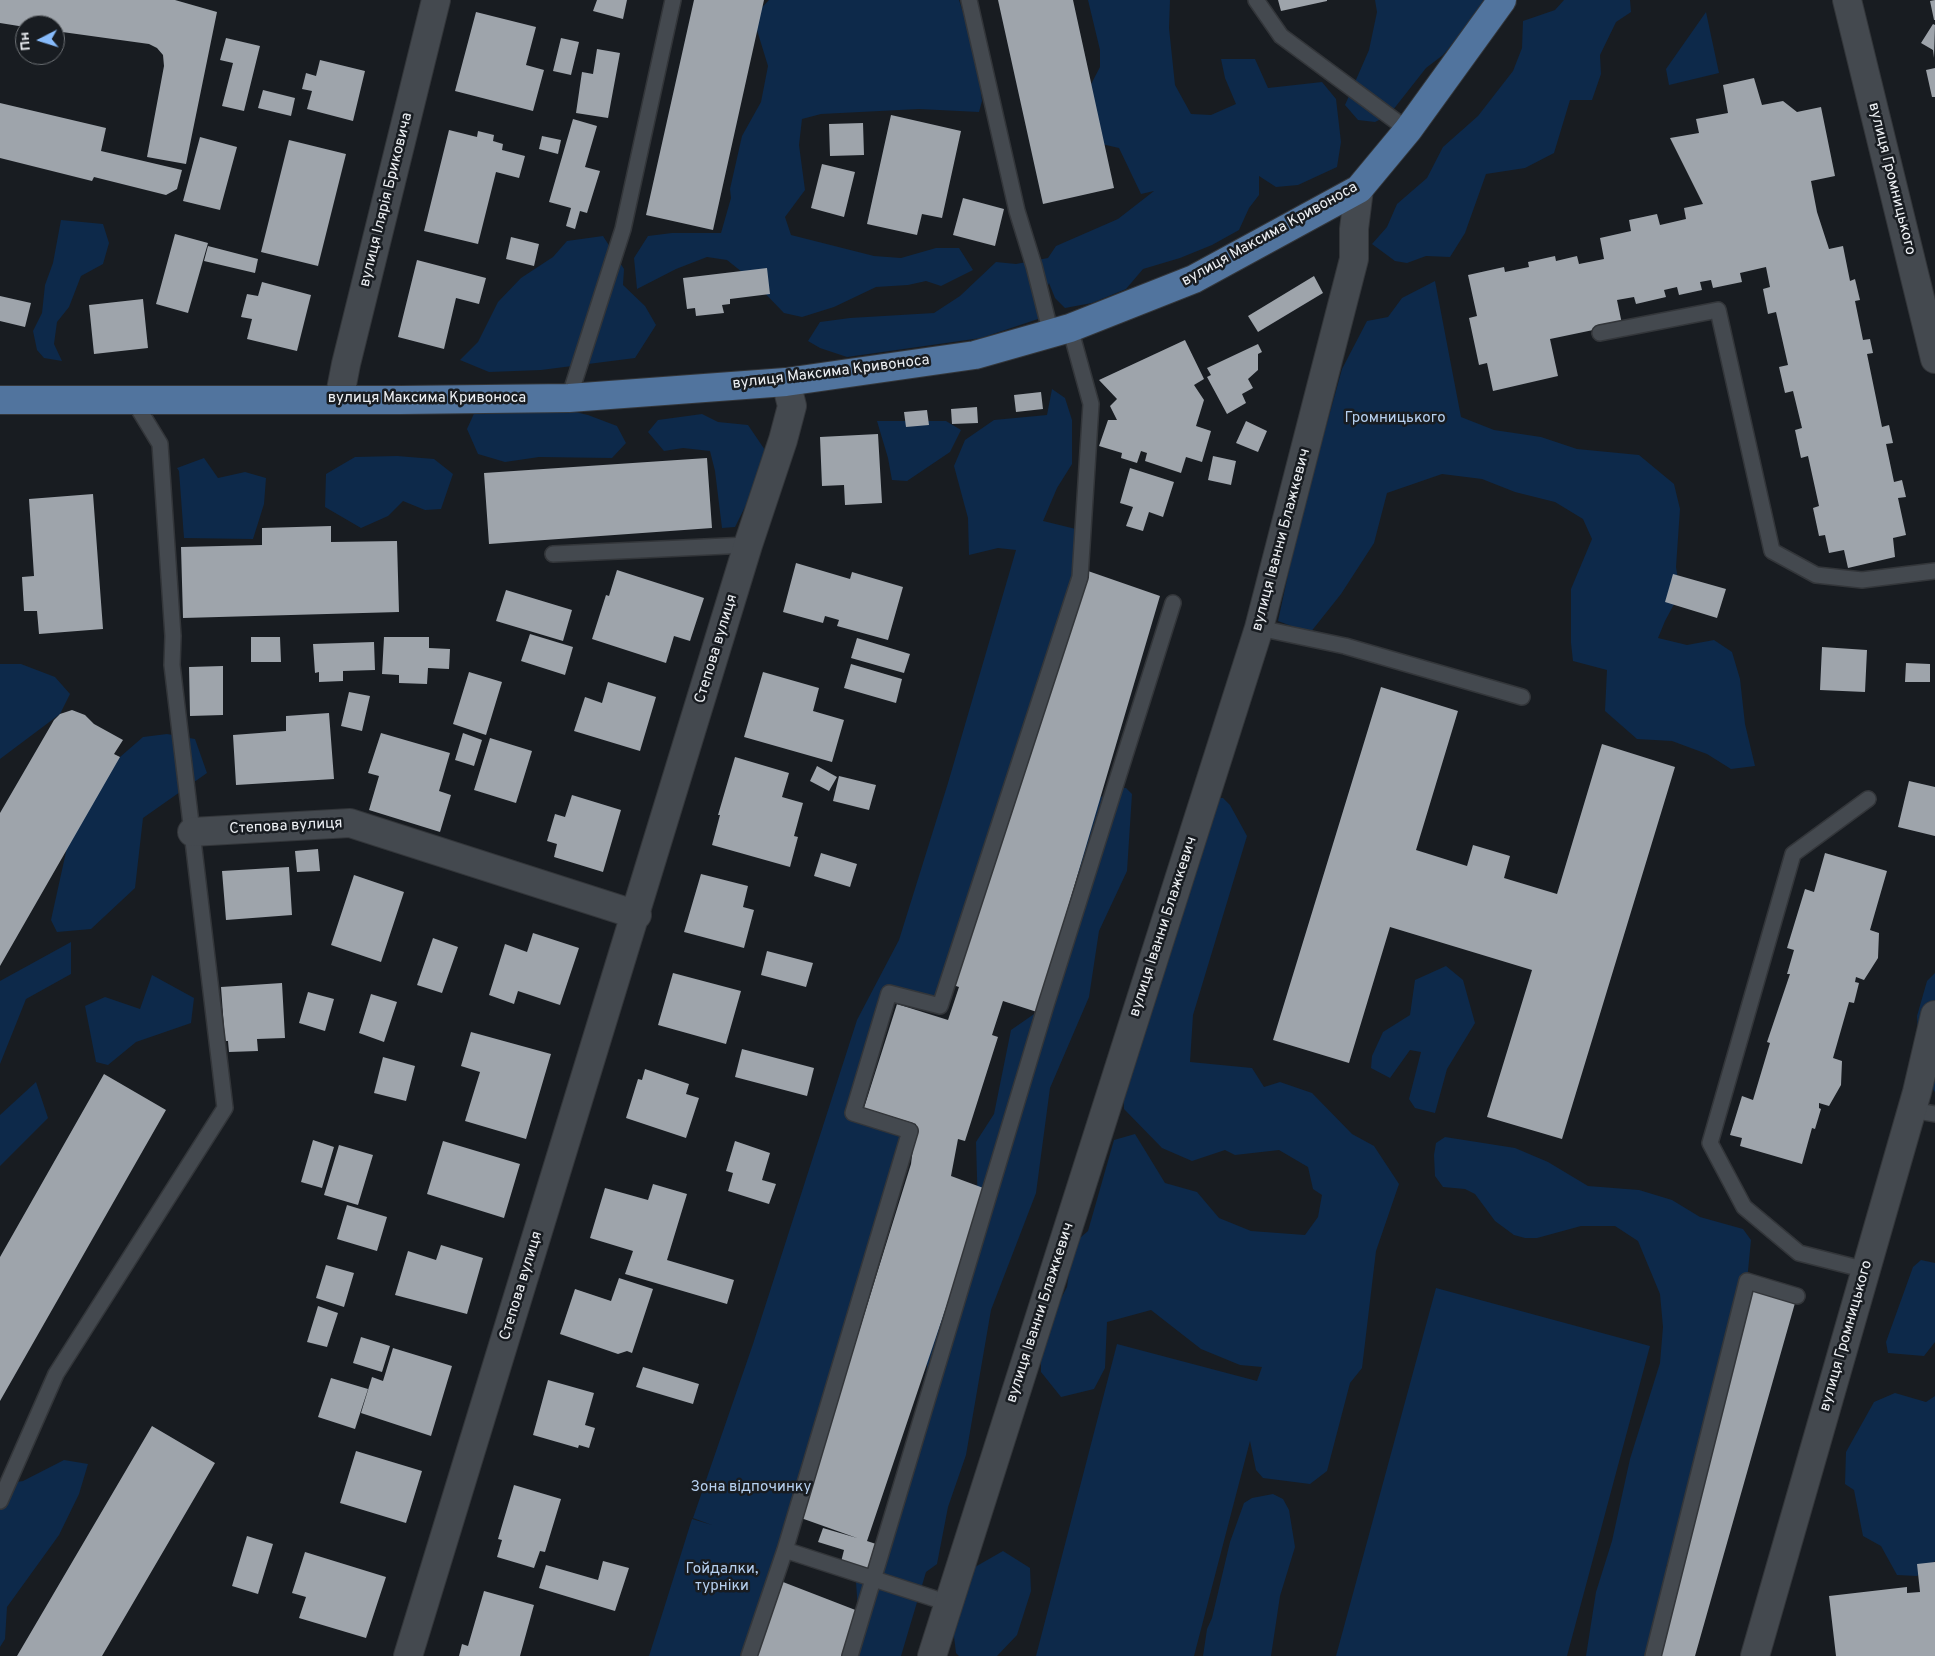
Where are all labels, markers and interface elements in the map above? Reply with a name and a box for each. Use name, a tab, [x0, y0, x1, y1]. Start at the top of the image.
north arrow	[15, 15, 65, 65]
text: Пн	[16, 31, 35, 51]
street label: вулиця Громницького	[1863, 101, 1919, 257]
street label: вулиця Ілярія Бриковича	[357, 111, 417, 289]
street label: вулиця Максима Кривоноса	[1179, 179, 1361, 291]
street label: вулиця Максима Кривоноса	[731, 352, 931, 394]
street label: вулиця Максима Кривоноса	[328, 390, 526, 408]
park label: Громницького	[1344, 410, 1446, 428]
street label: вулиця Іванни Блажкевич	[1249, 447, 1315, 633]
street label: Степова вулиця	[692, 592, 742, 706]
street label: Степова вулиця	[229, 815, 343, 839]
street label: вулиця Іванни Блажкевич	[1126, 835, 1202, 1019]
street label: вулиця Іванни Блажкевич	[1003, 1221, 1079, 1405]
street label: Степова вулиця	[497, 1229, 547, 1343]
street label: вулиця Громницького	[1817, 1258, 1877, 1414]
park label: Зона відпочинку	[691, 1479, 811, 1497]
park label: Гойдалки, турніки	[686, 1561, 758, 1596]

